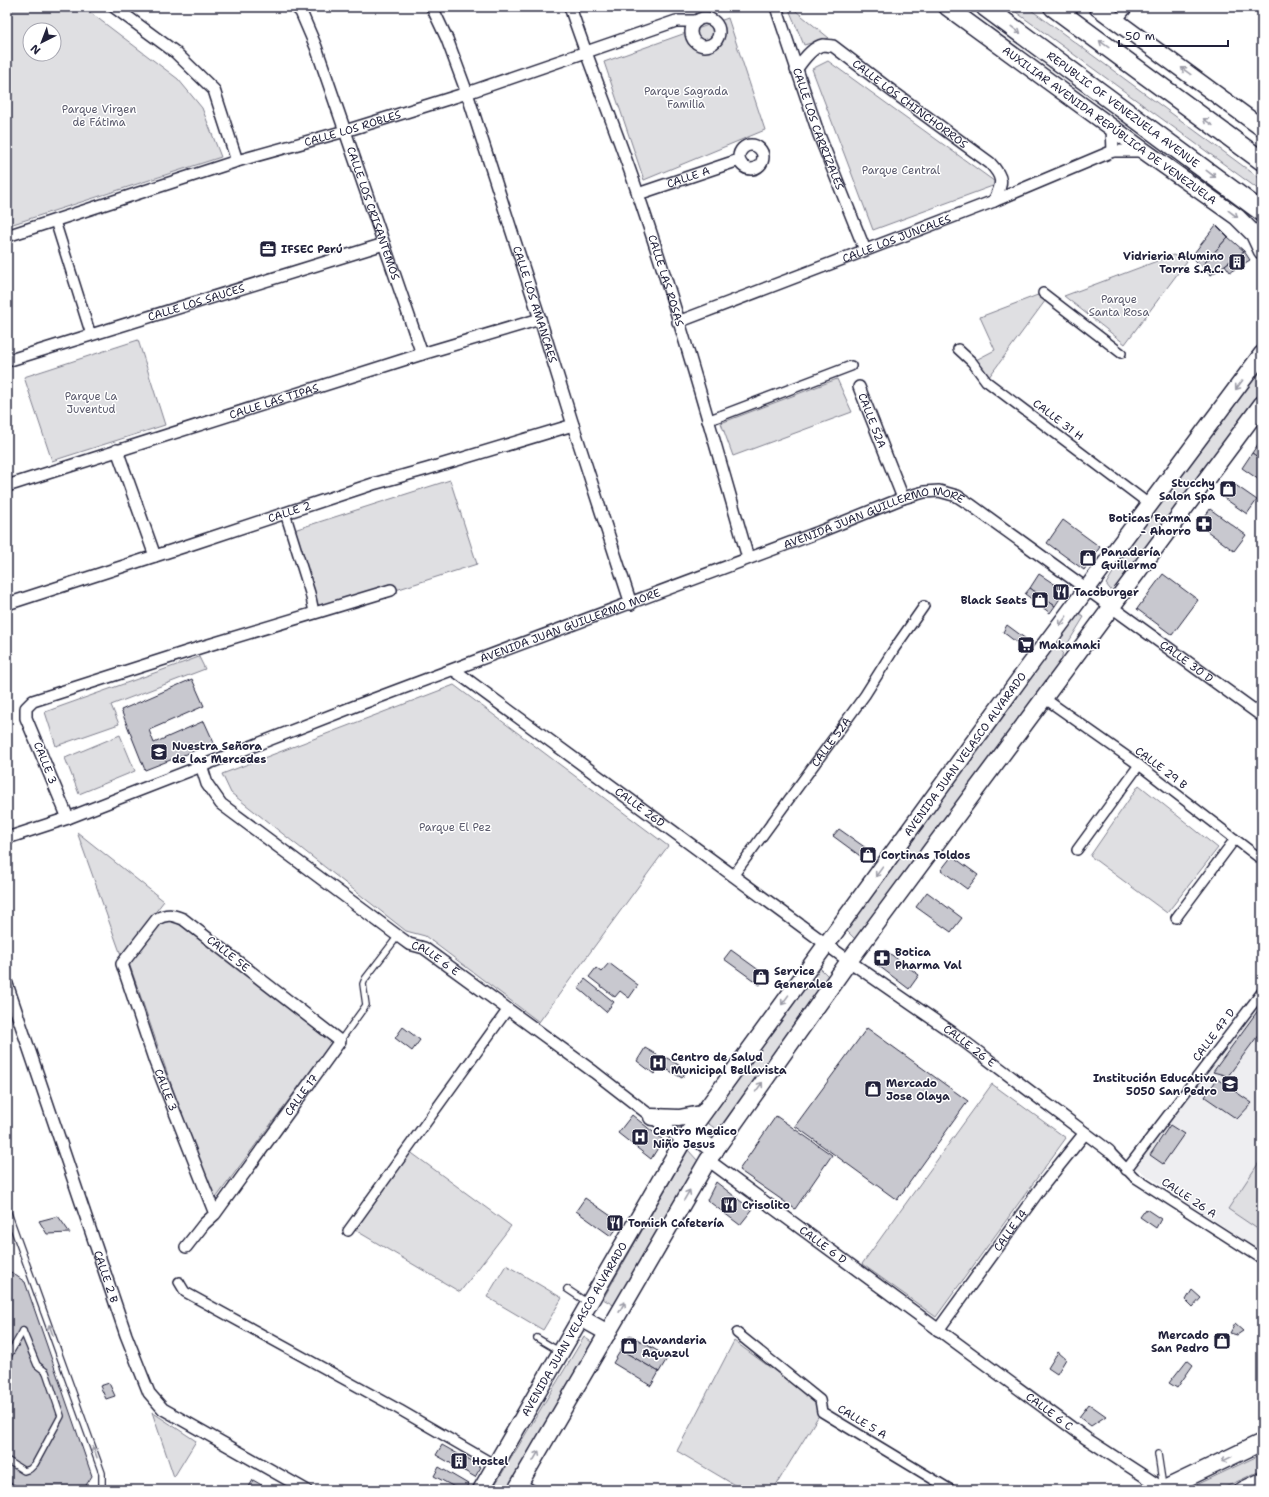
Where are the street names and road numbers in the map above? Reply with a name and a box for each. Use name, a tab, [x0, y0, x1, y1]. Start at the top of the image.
street label: AUXILIAR AVENIDA REPÚBLICA DE VENEZUELA	[1000, 43, 1220, 208]
street label: REPUBLIC OF VENEZUELA AVENUE	[1044, 48, 1203, 171]
street label: CALLE LOS CHINCHORROS	[849, 56, 971, 152]
street label: CALLE LOS CARRIZALES	[789, 66, 848, 192]
street label: CALLE LOS ROBLES	[302, 107, 403, 150]
street label: CALLE LOS CRISANTEMOS	[343, 145, 403, 282]
street label: CALLE A	[665, 163, 712, 191]
street label: CALLE LOS JUNCALES	[840, 211, 953, 266]
street label: CALLE LAS ROSAS	[645, 233, 688, 328]
street label: CALLE LOS AMANCAES	[509, 244, 561, 365]
street label: CALLE LOS SAUCES	[146, 280, 246, 324]
street label: CALLE LAS TIPAS	[227, 380, 320, 422]
street label: CALLE 52A	[855, 391, 890, 450]
street label: CALLE 31 H	[1030, 396, 1086, 444]
street label: AVENIDA JUAN GUILLERMO MORE	[781, 483, 968, 552]
street label: CALLE 2	[266, 498, 313, 526]
street label: AVENIDA JUAN GUILLERMO MORE	[478, 585, 663, 666]
street label: CALLE 30 D	[1157, 637, 1216, 686]
street label: AVENIDA JUAN VELASCO ALVARADO	[900, 669, 1030, 839]
street label: CALLE 52A	[808, 714, 854, 770]
street label: CALLE 3	[30, 740, 60, 786]
street label: CALLE 29 B	[1132, 744, 1190, 793]
street label: CALLE 26D	[612, 784, 668, 830]
street label: CALLE 5E	[204, 933, 252, 975]
street label: CALLE 6 E	[410, 937, 463, 979]
street label: CALLE 47 D	[1189, 1006, 1239, 1064]
street label: CALLE 26 E	[940, 1021, 999, 1070]
street label: CALLE 3	[151, 1067, 181, 1113]
street label: CALLE 17	[281, 1071, 321, 1119]
street label: CALLE 26 A	[1158, 1175, 1220, 1221]
street label: CALLE 14	[990, 1206, 1030, 1254]
street label: CALLE 6 D	[796, 1222, 850, 1267]
street label: AVENIDA JUAN VELASCO ALVARADO	[518, 1239, 631, 1419]
street label: CALLE 2 B	[90, 1248, 122, 1305]
street label: CALLE 6 C	[1023, 1389, 1076, 1434]
street label: CALLE 5 A	[835, 1401, 889, 1443]

